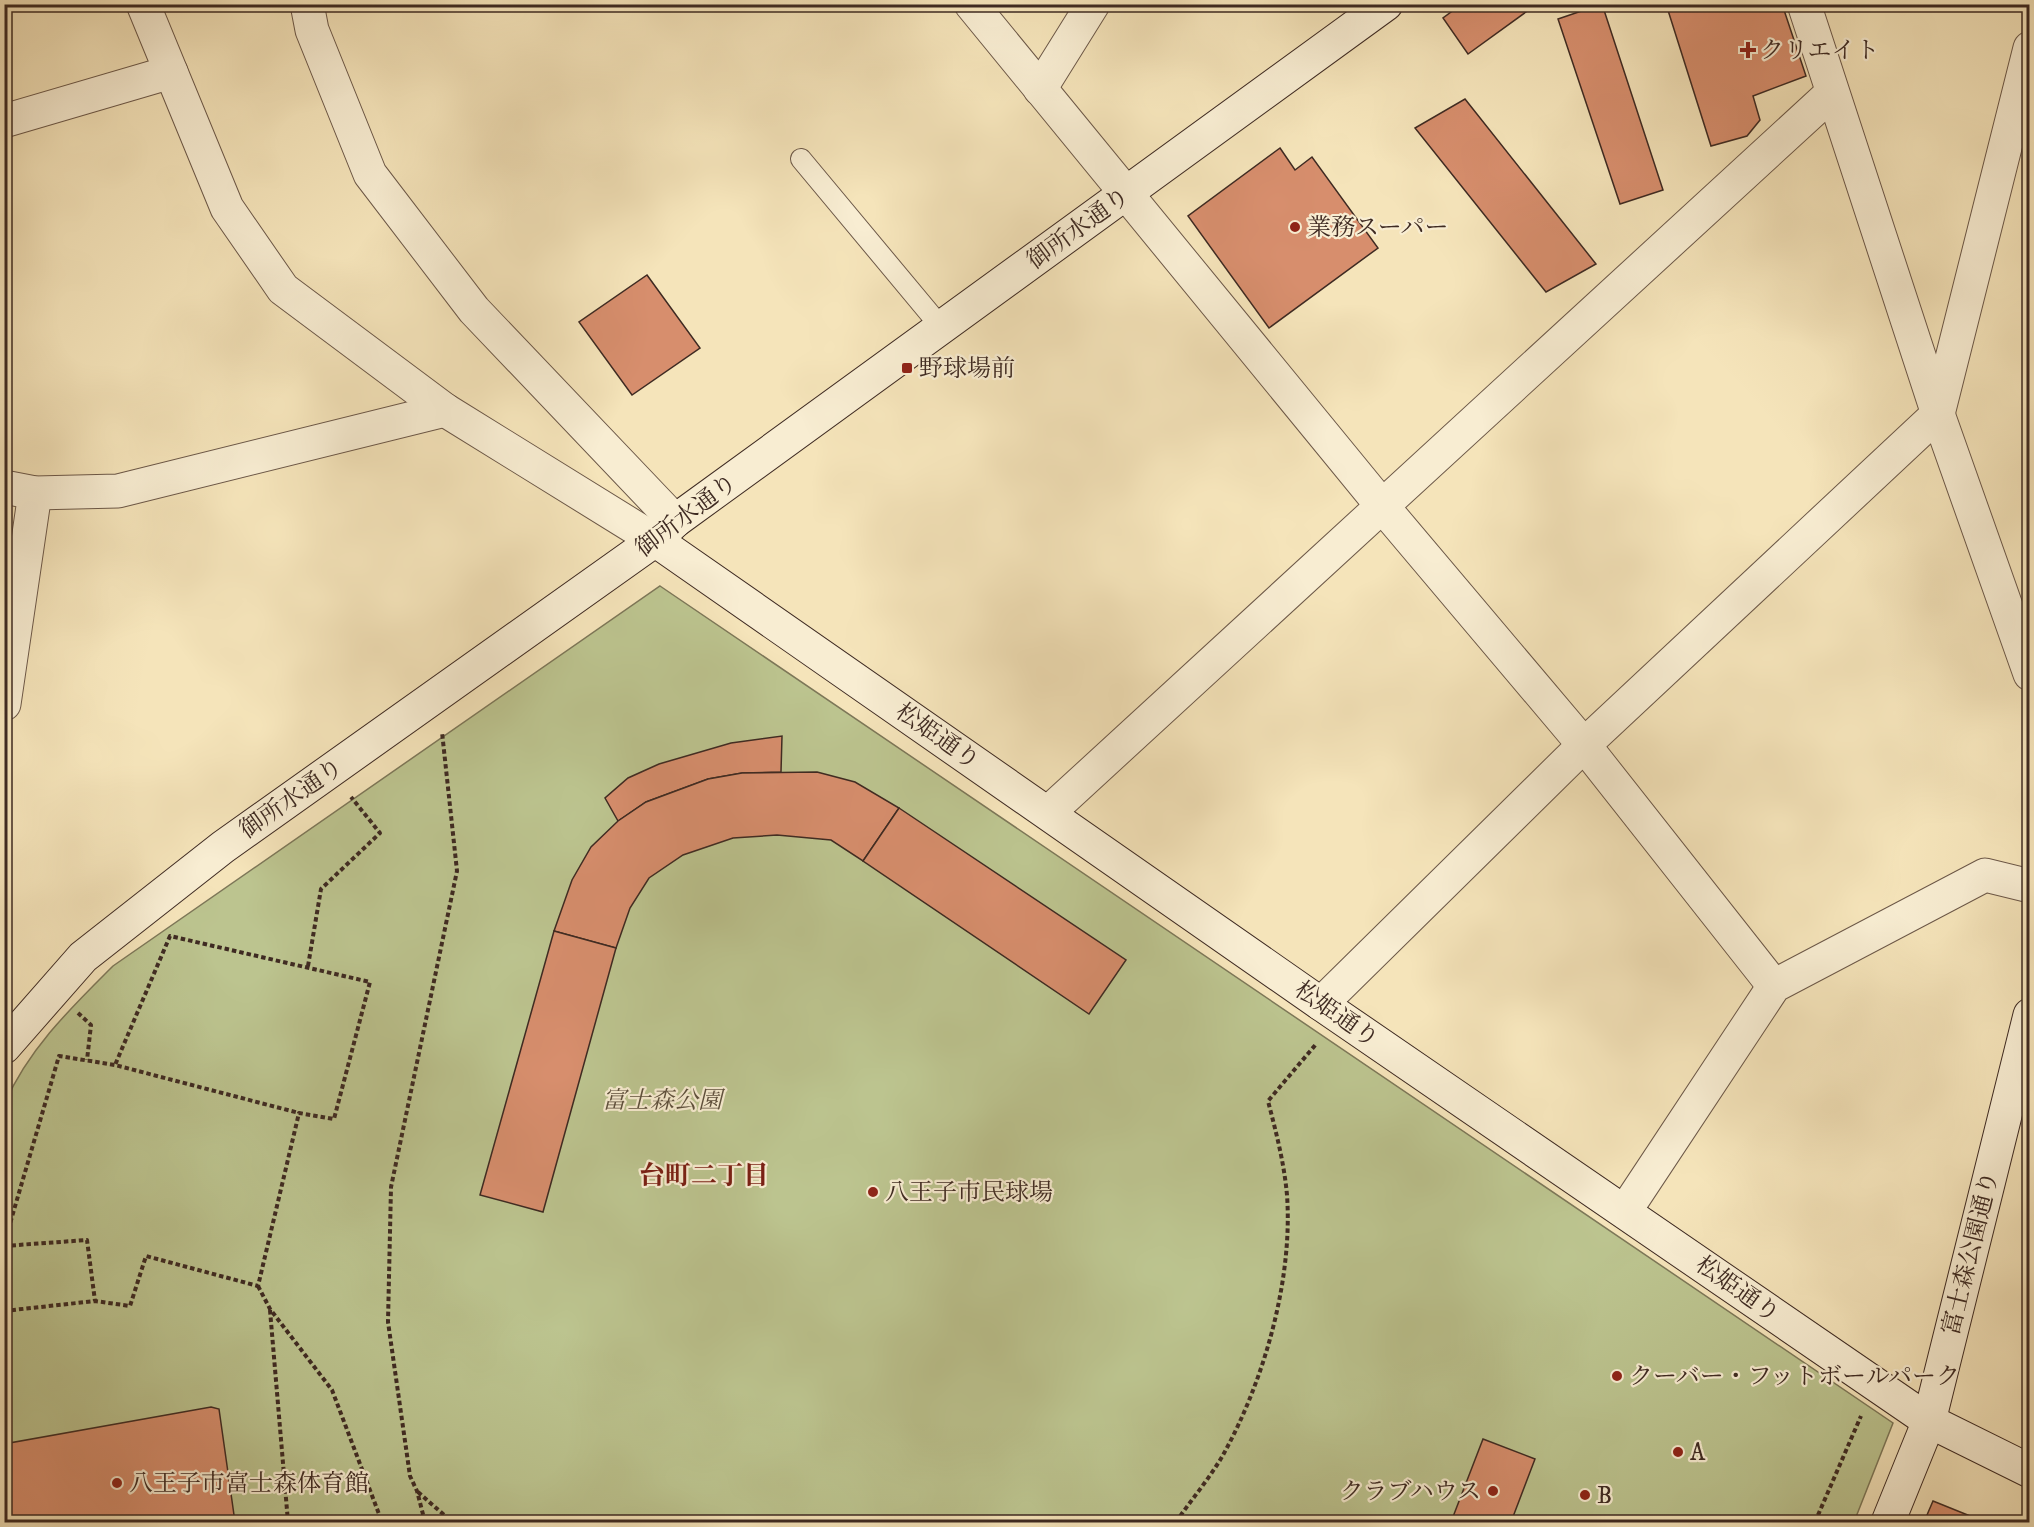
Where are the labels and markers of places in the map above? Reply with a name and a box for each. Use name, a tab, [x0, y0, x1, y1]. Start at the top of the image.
place label: クリエイト	[1760, 36, 1880, 66]
marker: クリエイト	[1741, 43, 1755, 57]
place label: 業務スーパー	[1307, 213, 1449, 243]
marker: 業務スーパー	[1288, 220, 1302, 234]
place label: 野球場前	[919, 354, 1015, 384]
marker: 野球場前	[900, 361, 914, 375]
place label: 八王子市民球場	[885, 1178, 1053, 1208]
marker: 八王子市民球場	[866, 1185, 880, 1199]
place label: クーバー・フットボールパーク	[1629, 1362, 1960, 1392]
marker: クーバー・フットボールパーク	[1610, 1369, 1624, 1383]
place label: A	[1690, 1438, 1706, 1468]
marker: A	[1671, 1445, 1685, 1459]
place label: 八王子市富士森体育館	[129, 1469, 369, 1499]
marker: 八王子市富士森体育館	[110, 1476, 124, 1490]
place label: クラブハウス	[1340, 1477, 1481, 1507]
place label: B	[1597, 1481, 1612, 1511]
marker: クラブハウス	[1486, 1484, 1500, 1498]
marker: B	[1578, 1488, 1592, 1502]

